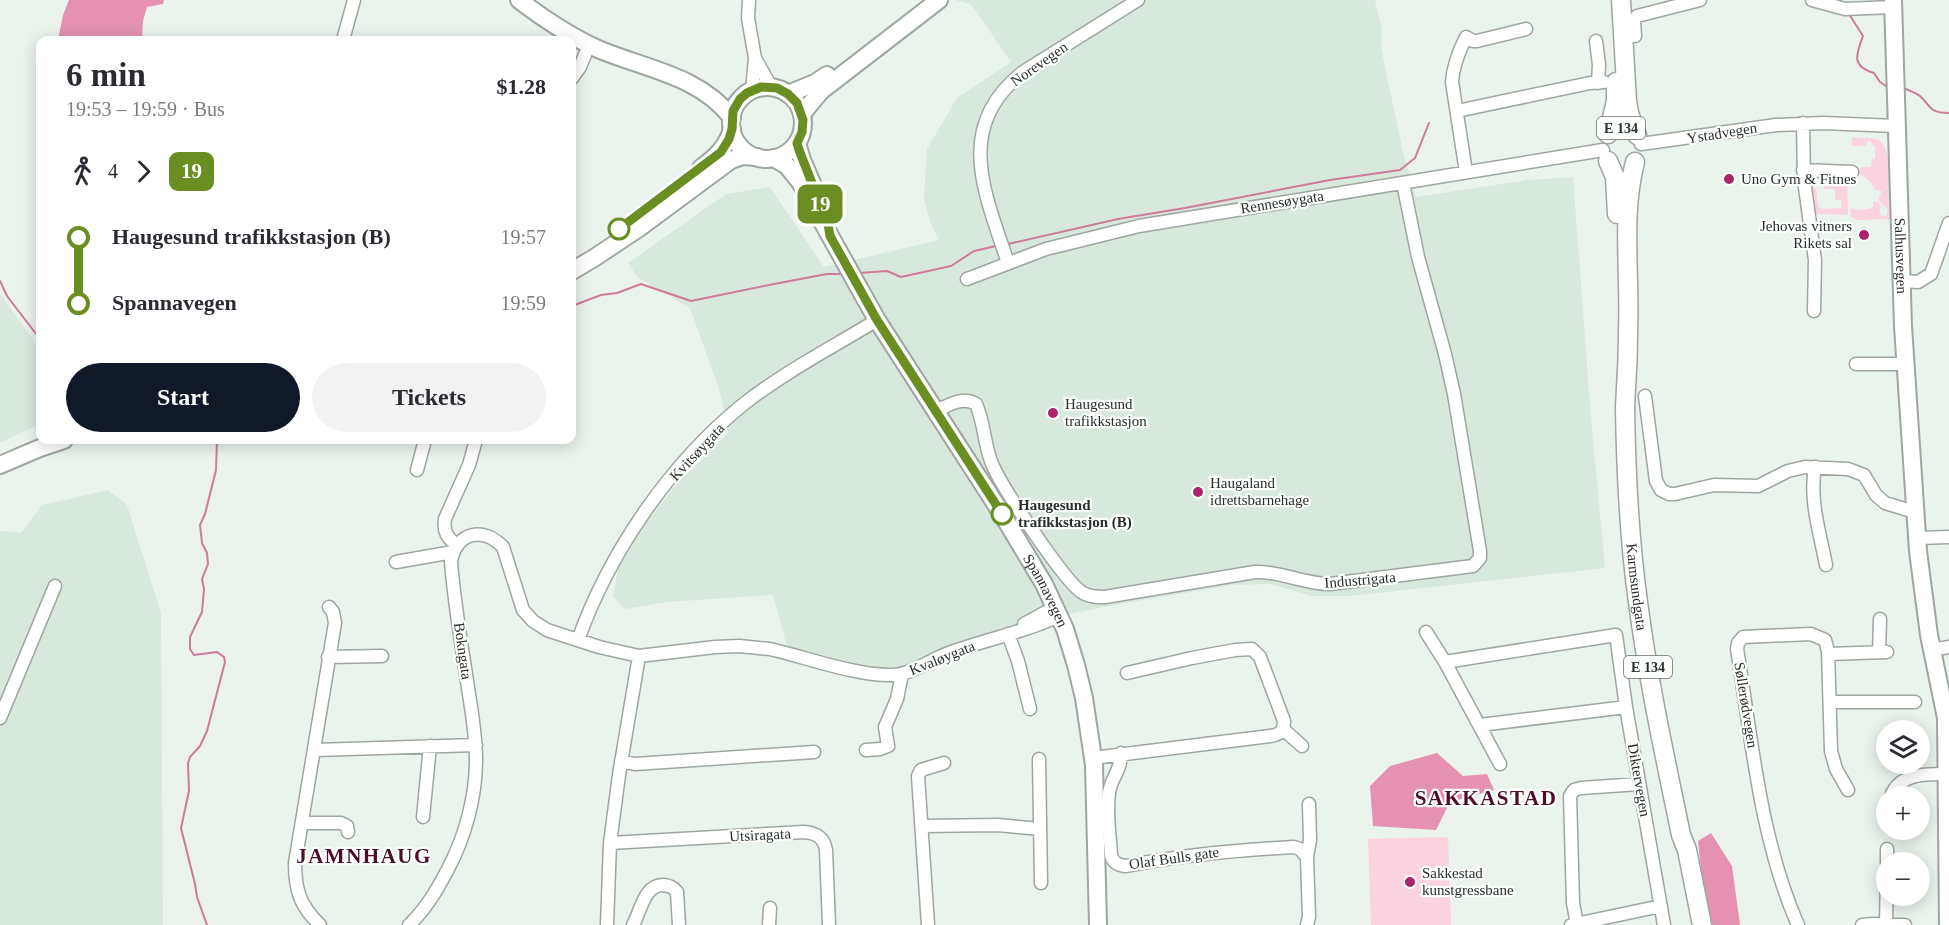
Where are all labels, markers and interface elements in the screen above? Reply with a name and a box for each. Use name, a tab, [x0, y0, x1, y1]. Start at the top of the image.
street label: Norevegen	[1007, 38, 1071, 89]
text: 6 min	[66, 57, 146, 93]
text: $1.28	[497, 74, 546, 99]
text: 19:53 – 19:59 · Bus	[66, 98, 225, 120]
road number: E 134	[1597, 117, 1645, 139]
street label: Ystadvegen	[1686, 119, 1759, 146]
icon: walk	[66, 155, 99, 188]
icon: forward	[127, 155, 160, 188]
text: 19	[181, 159, 202, 183]
text: 4	[108, 160, 118, 182]
place label: Uno Gym & Fitnes	[1741, 171, 1857, 187]
marker: Uno Gym & Fitnes	[1722, 172, 1736, 186]
line badge: 19	[793, 184, 847, 224]
street label: Rennesøygata	[1239, 187, 1325, 216]
text: 19	[810, 192, 831, 216]
unlabelled marker	[608, 218, 630, 240]
place label: Jehovas vitners Rikets sal	[1760, 218, 1852, 251]
street label: Salhusvegen	[1892, 218, 1910, 295]
text: Haugesund trafikkstasjon (B)	[112, 224, 391, 249]
text: 19:57	[500, 226, 546, 248]
marker: Jehovas vitners Rikets sal	[1857, 228, 1871, 242]
text: Spannavegen	[112, 290, 237, 315]
text: 19:59	[500, 292, 546, 314]
button: Start	[66, 363, 300, 432]
button: Tickets	[312, 363, 546, 432]
place label: Haugesund trafikkstasjon	[1065, 396, 1147, 429]
marker: Haugesund trafikkstasjon	[1046, 406, 1060, 420]
street label: Kvitsøygata	[666, 420, 728, 484]
place label: Haugaland idrettsbarnehage	[1210, 475, 1309, 508]
marker: Haugaland idrettsbarnehage	[1191, 485, 1205, 499]
place label: Haugesund trafikkstasjon (B)	[1018, 497, 1132, 531]
marker: Haugesund trafikkstasjon (B)	[991, 503, 1013, 525]
street label: Karmsundgata	[1623, 543, 1650, 632]
street label: Spannavegen	[1020, 551, 1071, 630]
street label: Industrigata	[1324, 569, 1397, 591]
street label: Bokngata	[451, 621, 475, 681]
street label: Kvaløygata	[907, 638, 977, 678]
road number: E 134	[1624, 656, 1672, 678]
street label: Søllerødvegen	[1731, 661, 1761, 750]
map controls	[1876, 720, 1930, 906]
button: layers	[1876, 720, 1930, 774]
street label: Diktervegen	[1625, 742, 1653, 818]
district label: SAKKASTAD	[1415, 786, 1557, 810]
button: +	[1876, 786, 1930, 840]
street label: Utsiragata	[729, 825, 792, 845]
district label: JAMNHAUG	[296, 844, 432, 868]
street label: Olaf Bulls gate	[1128, 844, 1220, 872]
button: −	[1876, 852, 1930, 906]
place label: Sakkestad kunstgressbane	[1422, 865, 1514, 898]
marker: Sakkestad kunstgressbane	[1403, 875, 1417, 889]

